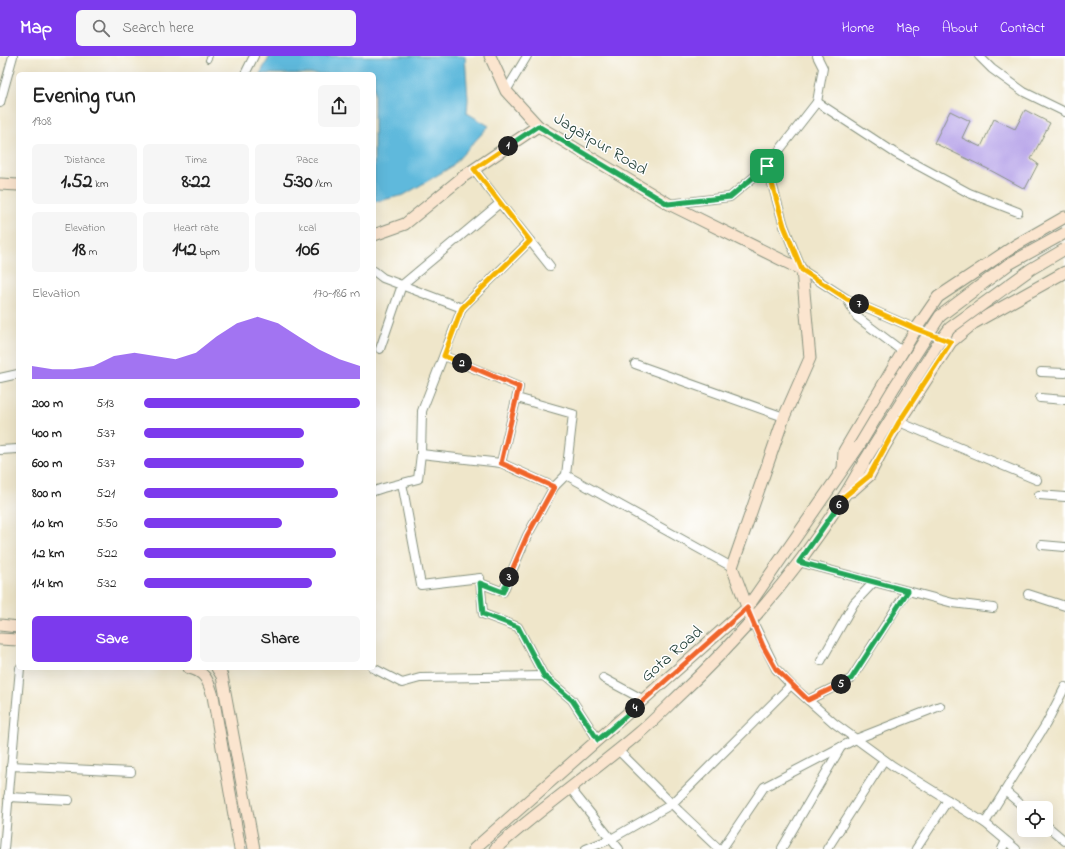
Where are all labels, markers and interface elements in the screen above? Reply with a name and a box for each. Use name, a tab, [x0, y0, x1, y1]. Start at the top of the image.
search box	[76, 10, 356, 46]
text: Map	[20, 15, 52, 42]
icon: search	[90, 17, 112, 39]
text: Search here	[122, 17, 194, 39]
text: Home	[842, 18, 874, 39]
text: Map	[896, 18, 920, 39]
text: About	[942, 18, 978, 39]
text: Contact	[1000, 18, 1045, 39]
text: Evening run	[32, 81, 136, 113]
button: share	[318, 85, 360, 127]
street label: Jagatpur Road	[548, 106, 652, 184]
text: 19:08	[32, 112, 52, 131]
pin: 1	[498, 136, 518, 156]
text: 1	[506, 138, 510, 154]
pin	[750, 149, 784, 183]
text: Distance	[64, 152, 105, 168]
text: Time	[185, 152, 207, 168]
text: Pace	[297, 152, 318, 168]
icon: arrive	[756, 155, 778, 177]
text: 1.52	[61, 168, 93, 197]
text: 8:22	[181, 168, 211, 197]
text: 5:30	[283, 168, 313, 197]
text: km	[93, 176, 109, 192]
text: /km	[313, 176, 332, 192]
text: Elevation	[64, 220, 105, 236]
text: Heart rate	[173, 220, 219, 236]
text: kcal	[299, 220, 316, 236]
text: 18	[72, 236, 86, 265]
text: 142	[172, 236, 197, 265]
text: 106	[295, 236, 319, 265]
text: m	[86, 244, 97, 260]
text: bpm	[197, 244, 220, 260]
text: Elevation	[32, 284, 80, 303]
text: 170–186 m	[313, 284, 360, 303]
pin: 7	[849, 294, 869, 314]
text: 7	[857, 296, 861, 312]
pin: 2	[452, 353, 472, 373]
text: 2	[459, 355, 465, 371]
text: 200 m	[32, 394, 63, 413]
text: 5:13	[96, 394, 114, 413]
text: 400 m	[32, 424, 62, 443]
text: 5:37	[96, 424, 115, 443]
text: 600 m	[32, 454, 62, 473]
text: 5:37	[96, 454, 115, 473]
text: 800 m	[32, 484, 61, 503]
text: 5:21	[96, 484, 115, 503]
pin: 6	[829, 495, 849, 515]
text: 6	[837, 497, 841, 513]
text: 1.0 km	[32, 514, 63, 533]
text: 5:50	[96, 514, 118, 533]
text: 1.2 km	[32, 544, 64, 563]
text: 5:22	[96, 544, 117, 563]
pin: 3	[499, 567, 519, 587]
text: 3	[507, 569, 511, 585]
text: 1.4 km	[32, 574, 63, 593]
text: 5:32	[96, 574, 116, 593]
button: Save	[32, 616, 192, 662]
button: Share	[200, 616, 360, 662]
street label: Gota Road	[635, 620, 709, 688]
pin: 5	[831, 674, 851, 694]
text: 5	[838, 676, 844, 692]
pin: 4	[625, 698, 645, 718]
text: 4	[633, 700, 637, 716]
map controls	[1017, 801, 1053, 837]
button: locate	[1017, 801, 1053, 837]

